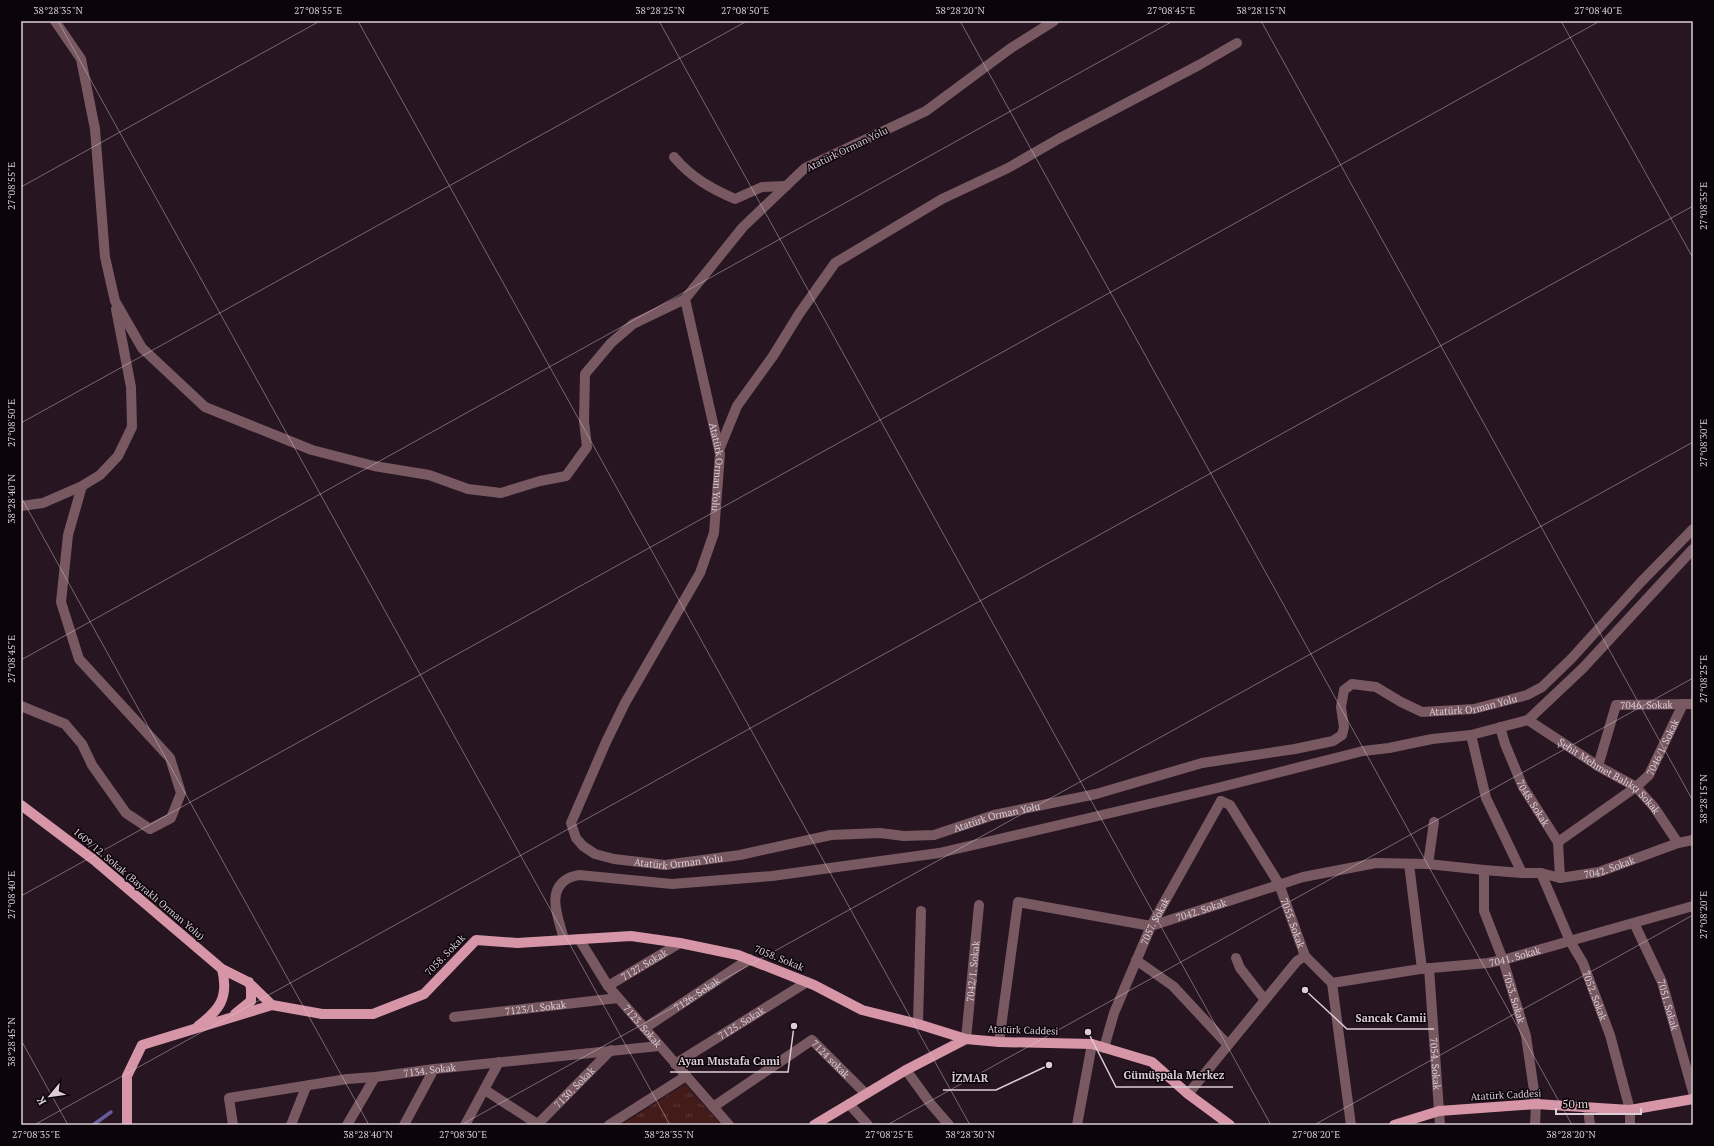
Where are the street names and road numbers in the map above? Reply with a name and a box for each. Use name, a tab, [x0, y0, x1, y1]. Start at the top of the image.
street label: Atatürk Orman Yolu	[804, 124, 890, 174]
street label: Atatürk Orman Yolu	[707, 421, 727, 512]
street label: Atatürk Orman Yolu	[1429, 691, 1519, 718]
street label: 7046. Sokak	[1620, 698, 1674, 711]
street label: 7046/1. Sokak	[1643, 716, 1682, 778]
street label: Şehit Mehmet Balıkçı Sokak	[1556, 735, 1664, 817]
street label: 7048. Sokak	[1514, 777, 1553, 829]
street label: Atatürk Orman Yolu	[952, 799, 1041, 835]
street label: 1609/12. Sokak (Bayraklı Orman Yolu)	[71, 825, 207, 943]
street label: Atatürk Orman Yolu	[633, 851, 724, 872]
street label: 7042. Sokak	[1583, 853, 1637, 881]
street label: 7057. Sokak	[1137, 894, 1173, 947]
street label: 7042. Sokak	[1174, 895, 1229, 924]
street label: 7055. Sokak	[1278, 896, 1308, 950]
street label: 7058. Sokak	[422, 931, 468, 978]
street label: 7042/1. Sokak	[963, 939, 982, 1002]
street label: 7058. Sokak	[752, 942, 807, 974]
street label: 7041. Sokak	[1488, 943, 1543, 969]
street label: 7127. Sokak	[619, 945, 670, 983]
street label: 7052. Sokak	[1580, 968, 1611, 1023]
street label: 7053. Sokak	[1501, 971, 1528, 1026]
street label: 7126. Sokak	[671, 973, 723, 1014]
street label: 7051. Sokak	[1655, 978, 1682, 1033]
street label: 7123/1. Sokak	[504, 997, 567, 1018]
street label: 7123. Sokak	[621, 1002, 665, 1051]
street label: 7125. Sokak	[716, 1003, 768, 1042]
street label: Atatürk Caddesi	[987, 1022, 1059, 1038]
street label: 7124 sokak	[809, 1037, 853, 1081]
street label: 7054. Sokak	[1427, 1037, 1444, 1091]
street label: 7134. Sokak	[403, 1060, 457, 1080]
street label: 7130. Sokak	[551, 1063, 598, 1111]
street label: Atatürk Caddesi	[1470, 1087, 1542, 1103]

